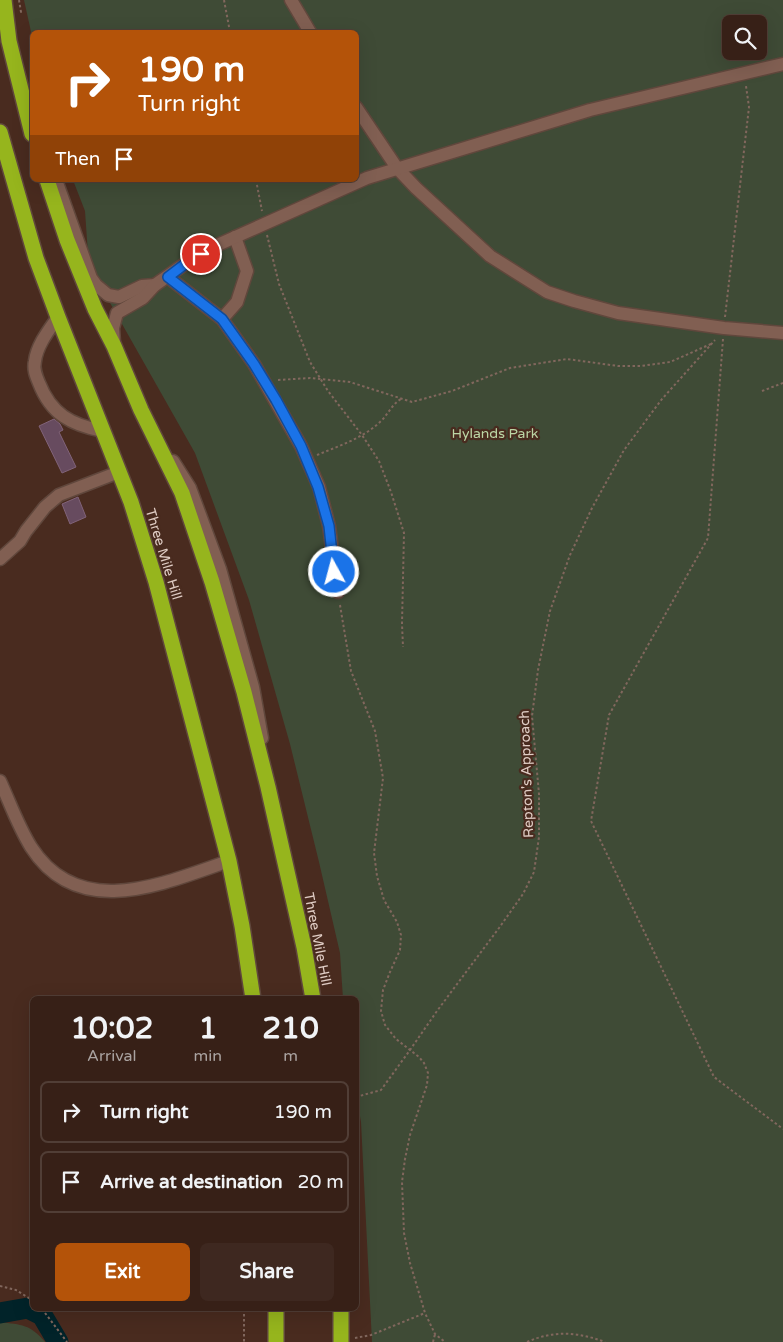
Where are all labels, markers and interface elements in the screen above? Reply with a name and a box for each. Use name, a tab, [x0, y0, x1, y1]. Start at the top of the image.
map controls	[722, 15, 767, 60]
button: search	[722, 15, 767, 60]
text: 190 m	[138, 49, 245, 91]
icon: right	[55, 50, 120, 115]
text: Turn right	[138, 91, 240, 117]
icon: arrive	[110, 145, 138, 173]
text: Then	[55, 148, 100, 170]
pin	[180, 233, 222, 275]
icon: arrive	[187, 240, 215, 268]
park label: Hylands Park	[452, 425, 539, 442]
street label: Three Mile Hill	[142, 507, 185, 602]
position arrow	[307, 545, 359, 597]
street label: Repton's Approach	[516, 710, 537, 838]
street label: Three Mile Hill	[300, 891, 335, 987]
text: 10:02	[70, 1010, 153, 1047]
text: 1	[198, 1010, 217, 1047]
text: 210	[262, 1010, 319, 1047]
text: Arrival	[87, 1046, 137, 1066]
text: min	[194, 1046, 222, 1066]
text: m	[283, 1046, 298, 1066]
icon: right	[57, 1098, 85, 1126]
text: Turn right	[100, 1101, 188, 1123]
text: 190 m	[274, 1101, 332, 1123]
icon: arrive	[57, 1168, 85, 1196]
text: Arrive at destination	[100, 1171, 283, 1193]
text: 20 m	[298, 1171, 344, 1193]
button: Exit	[55, 1243, 190, 1301]
button: Share	[200, 1243, 334, 1301]

